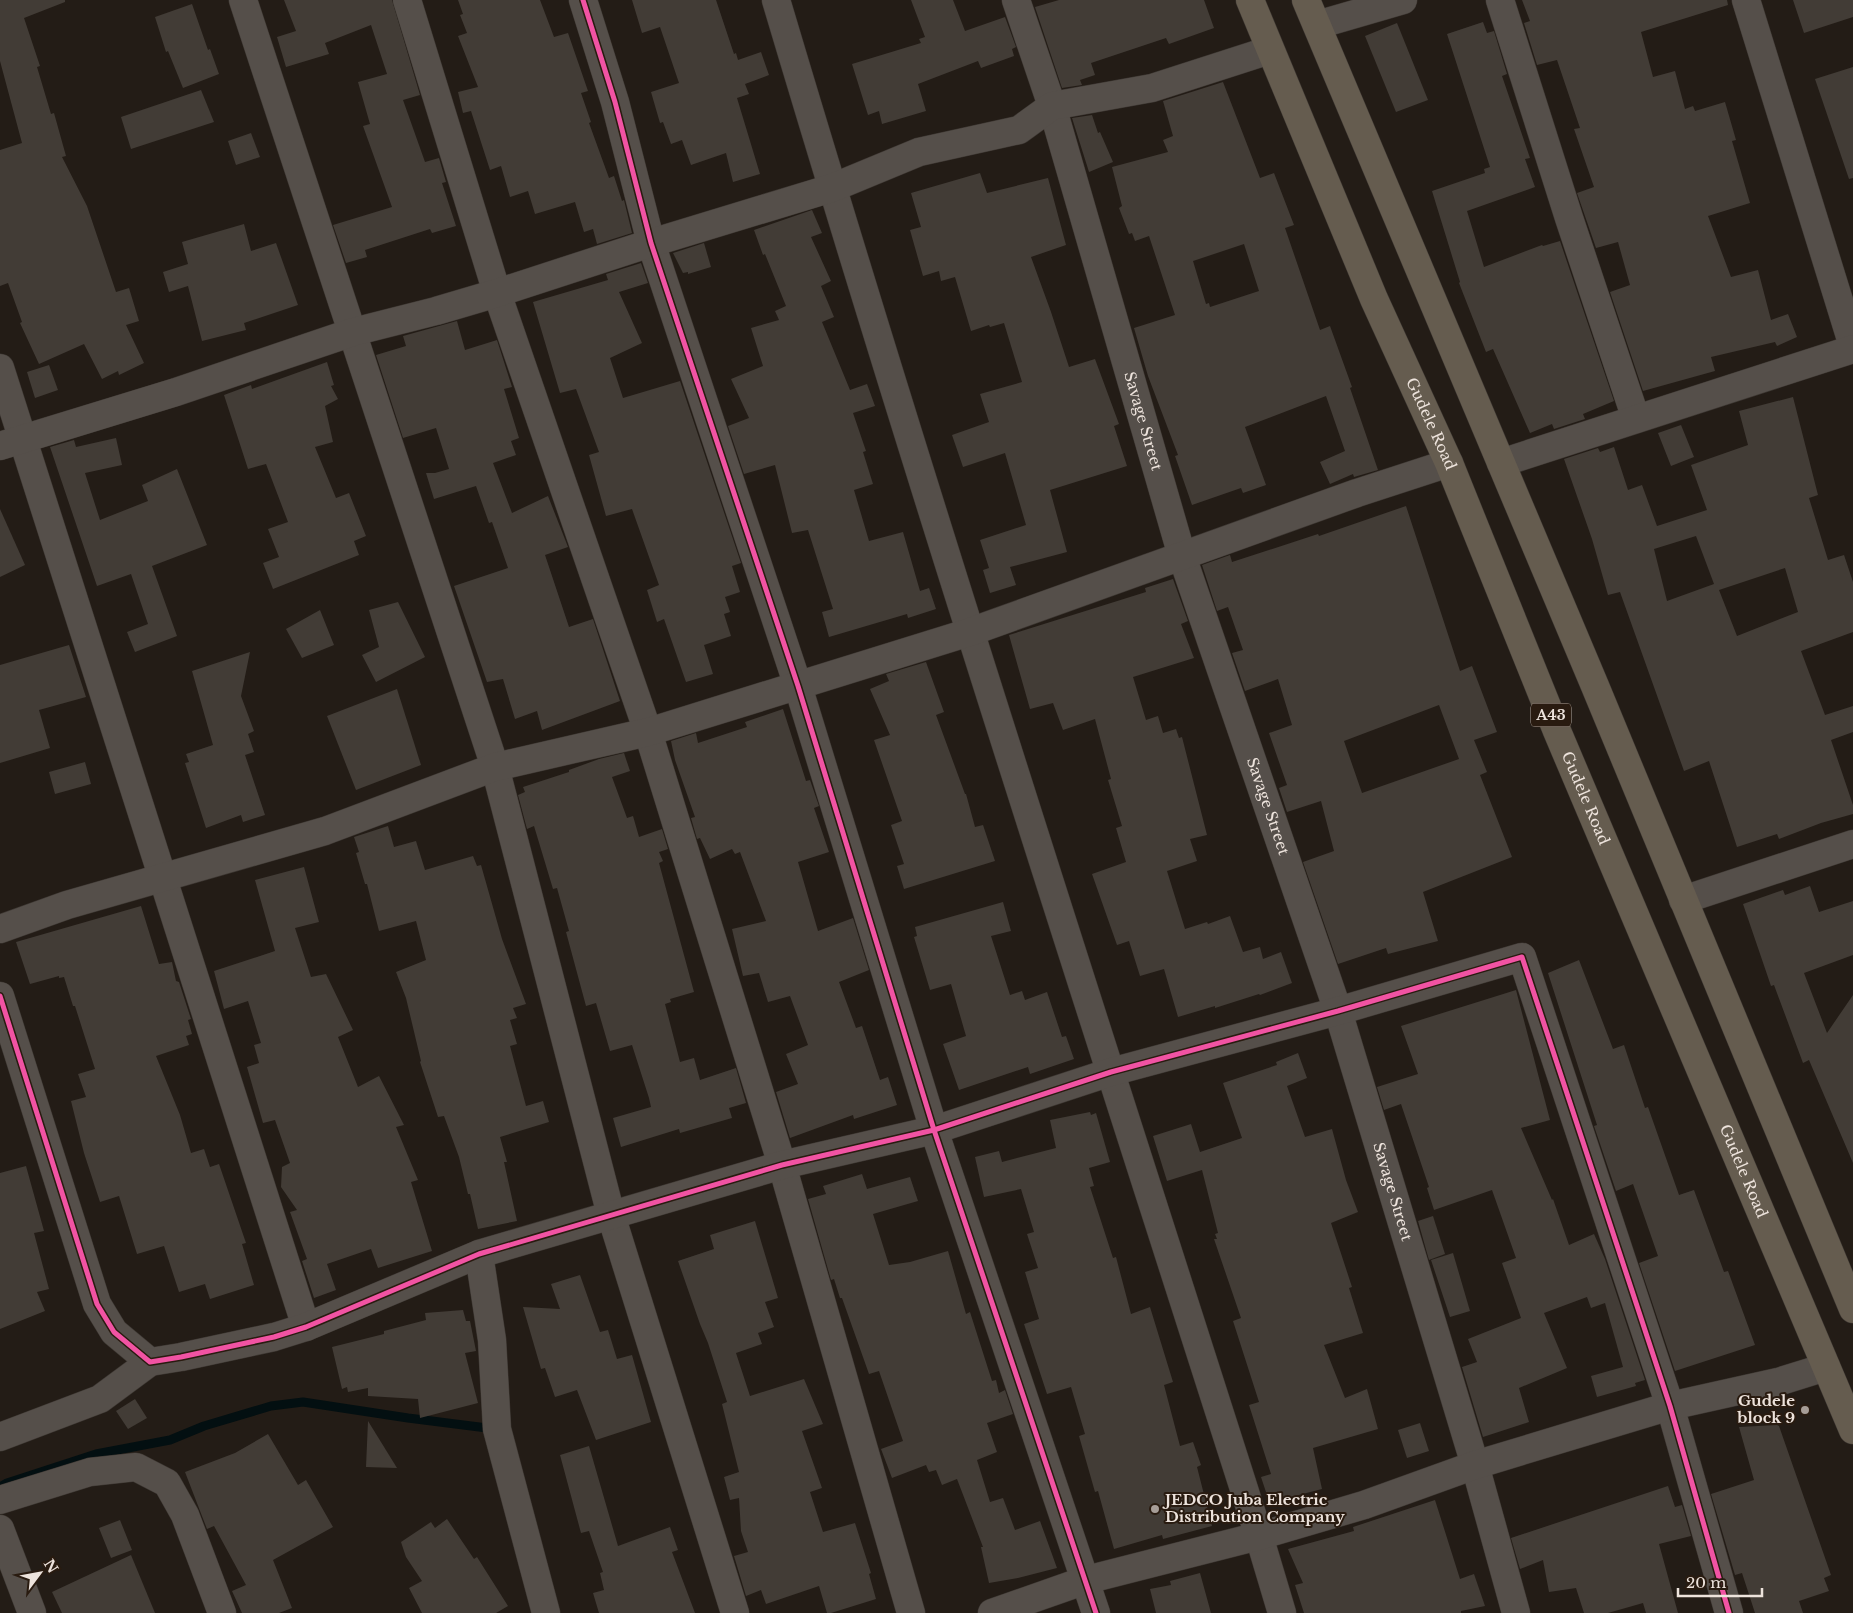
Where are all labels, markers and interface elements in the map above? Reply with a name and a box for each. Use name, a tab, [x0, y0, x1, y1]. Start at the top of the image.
street label: Savage Street	[1120, 369, 1167, 473]
street label: Gudele Road	[1402, 374, 1461, 473]
road number: A43	[1531, 704, 1571, 726]
street label: Gudele Road	[1558, 748, 1614, 848]
street label: Savage Street	[1243, 755, 1294, 858]
street label: Gudele Road	[1716, 1121, 1772, 1221]
street label: Savage Street	[1369, 1140, 1417, 1243]
place label: Gudele block 9	[1736, 1391, 1795, 1427]
marker: Gudele block 9	[1799, 1404, 1811, 1416]
place label: JEDCO Juba Electric Distribution Company	[1162, 1490, 1345, 1526]
marker: JEDCO Juba Electric Distribution Company	[1149, 1503, 1161, 1515]
north arrow	[15, 1548, 65, 1598]
text: N	[40, 1556, 62, 1576]
scale bar	[1678, 1566, 1762, 1598]
text: 20 m	[1686, 1573, 1726, 1592]

